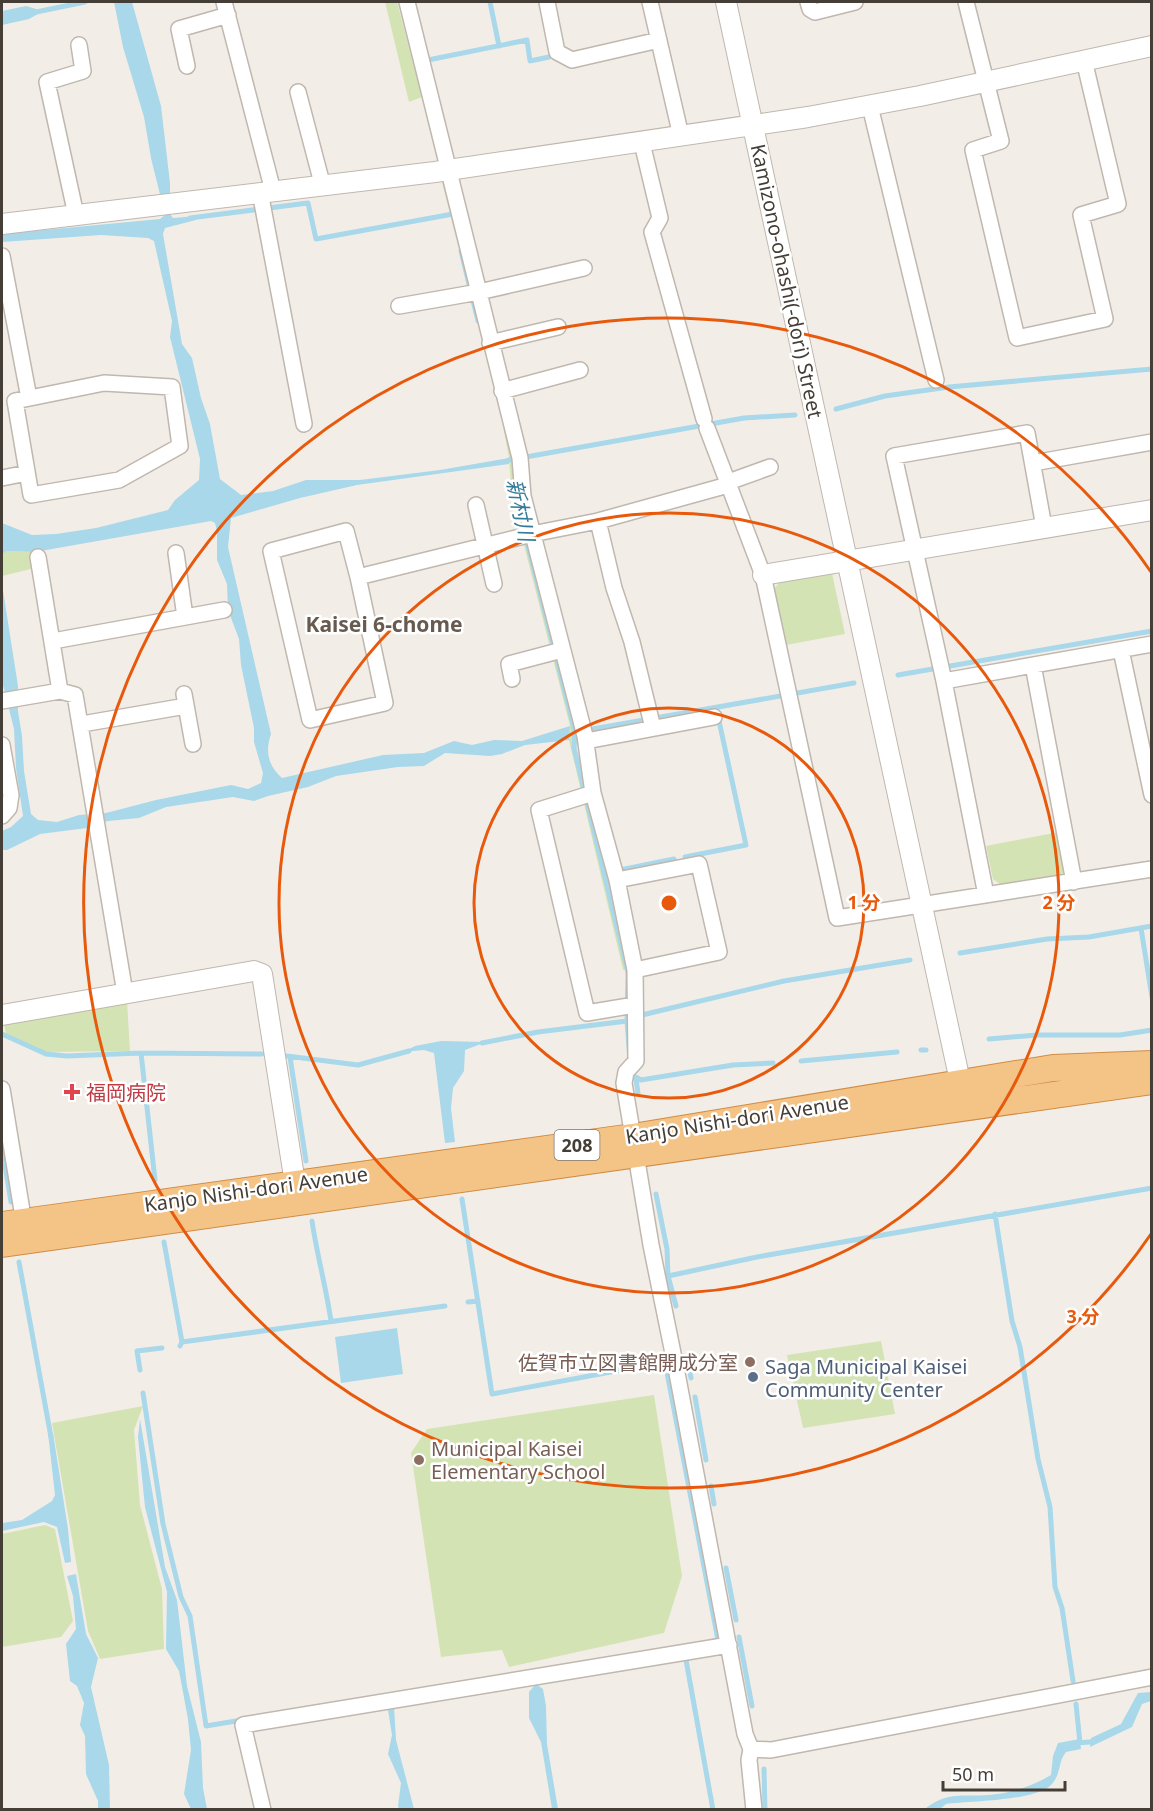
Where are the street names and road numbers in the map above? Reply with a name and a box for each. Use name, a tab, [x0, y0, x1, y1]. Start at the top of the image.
street label: Kamizono-ohashi(-dori) Street	[745, 141, 829, 421]
street label: Kanjo Nishi-dori Avenue	[623, 1088, 851, 1150]
road number: 208	[554, 1130, 600, 1160]
street label: Kanjo Nishi-dori Avenue	[142, 1160, 370, 1218]

